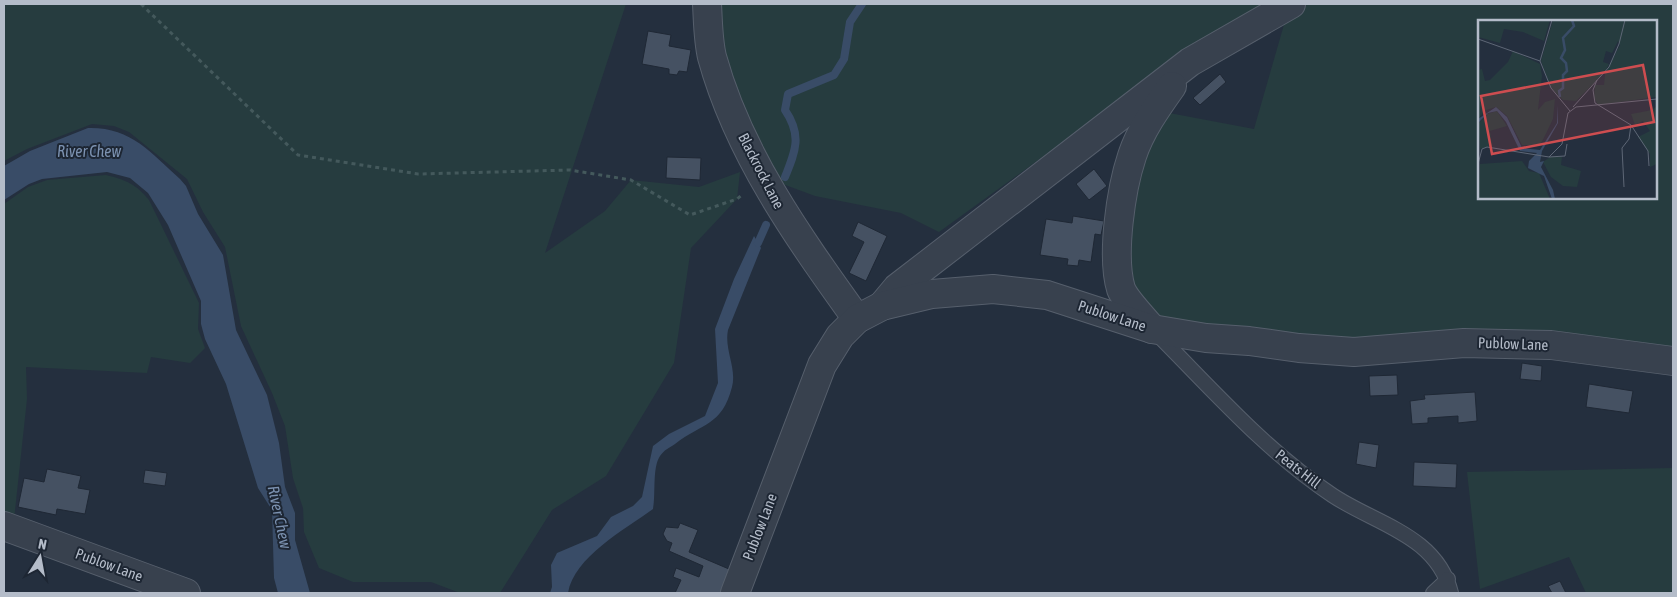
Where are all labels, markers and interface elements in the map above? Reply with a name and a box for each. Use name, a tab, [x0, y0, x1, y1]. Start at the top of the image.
inset map	[1478, 20, 1657, 199]
street label: Blackrock Lane	[735, 130, 788, 212]
water label: River Chew	[57, 142, 121, 160]
street label: Publow Lane	[1076, 297, 1148, 335]
street label: Publow Lane	[1478, 334, 1549, 353]
street label: Peats Hill	[1272, 446, 1324, 492]
water label: River Chew	[265, 484, 296, 551]
street label: Publow Lane	[739, 491, 780, 563]
north arrow	[15, 532, 65, 582]
text: N	[37, 536, 48, 553]
street label: Publow Lane	[73, 545, 145, 585]

